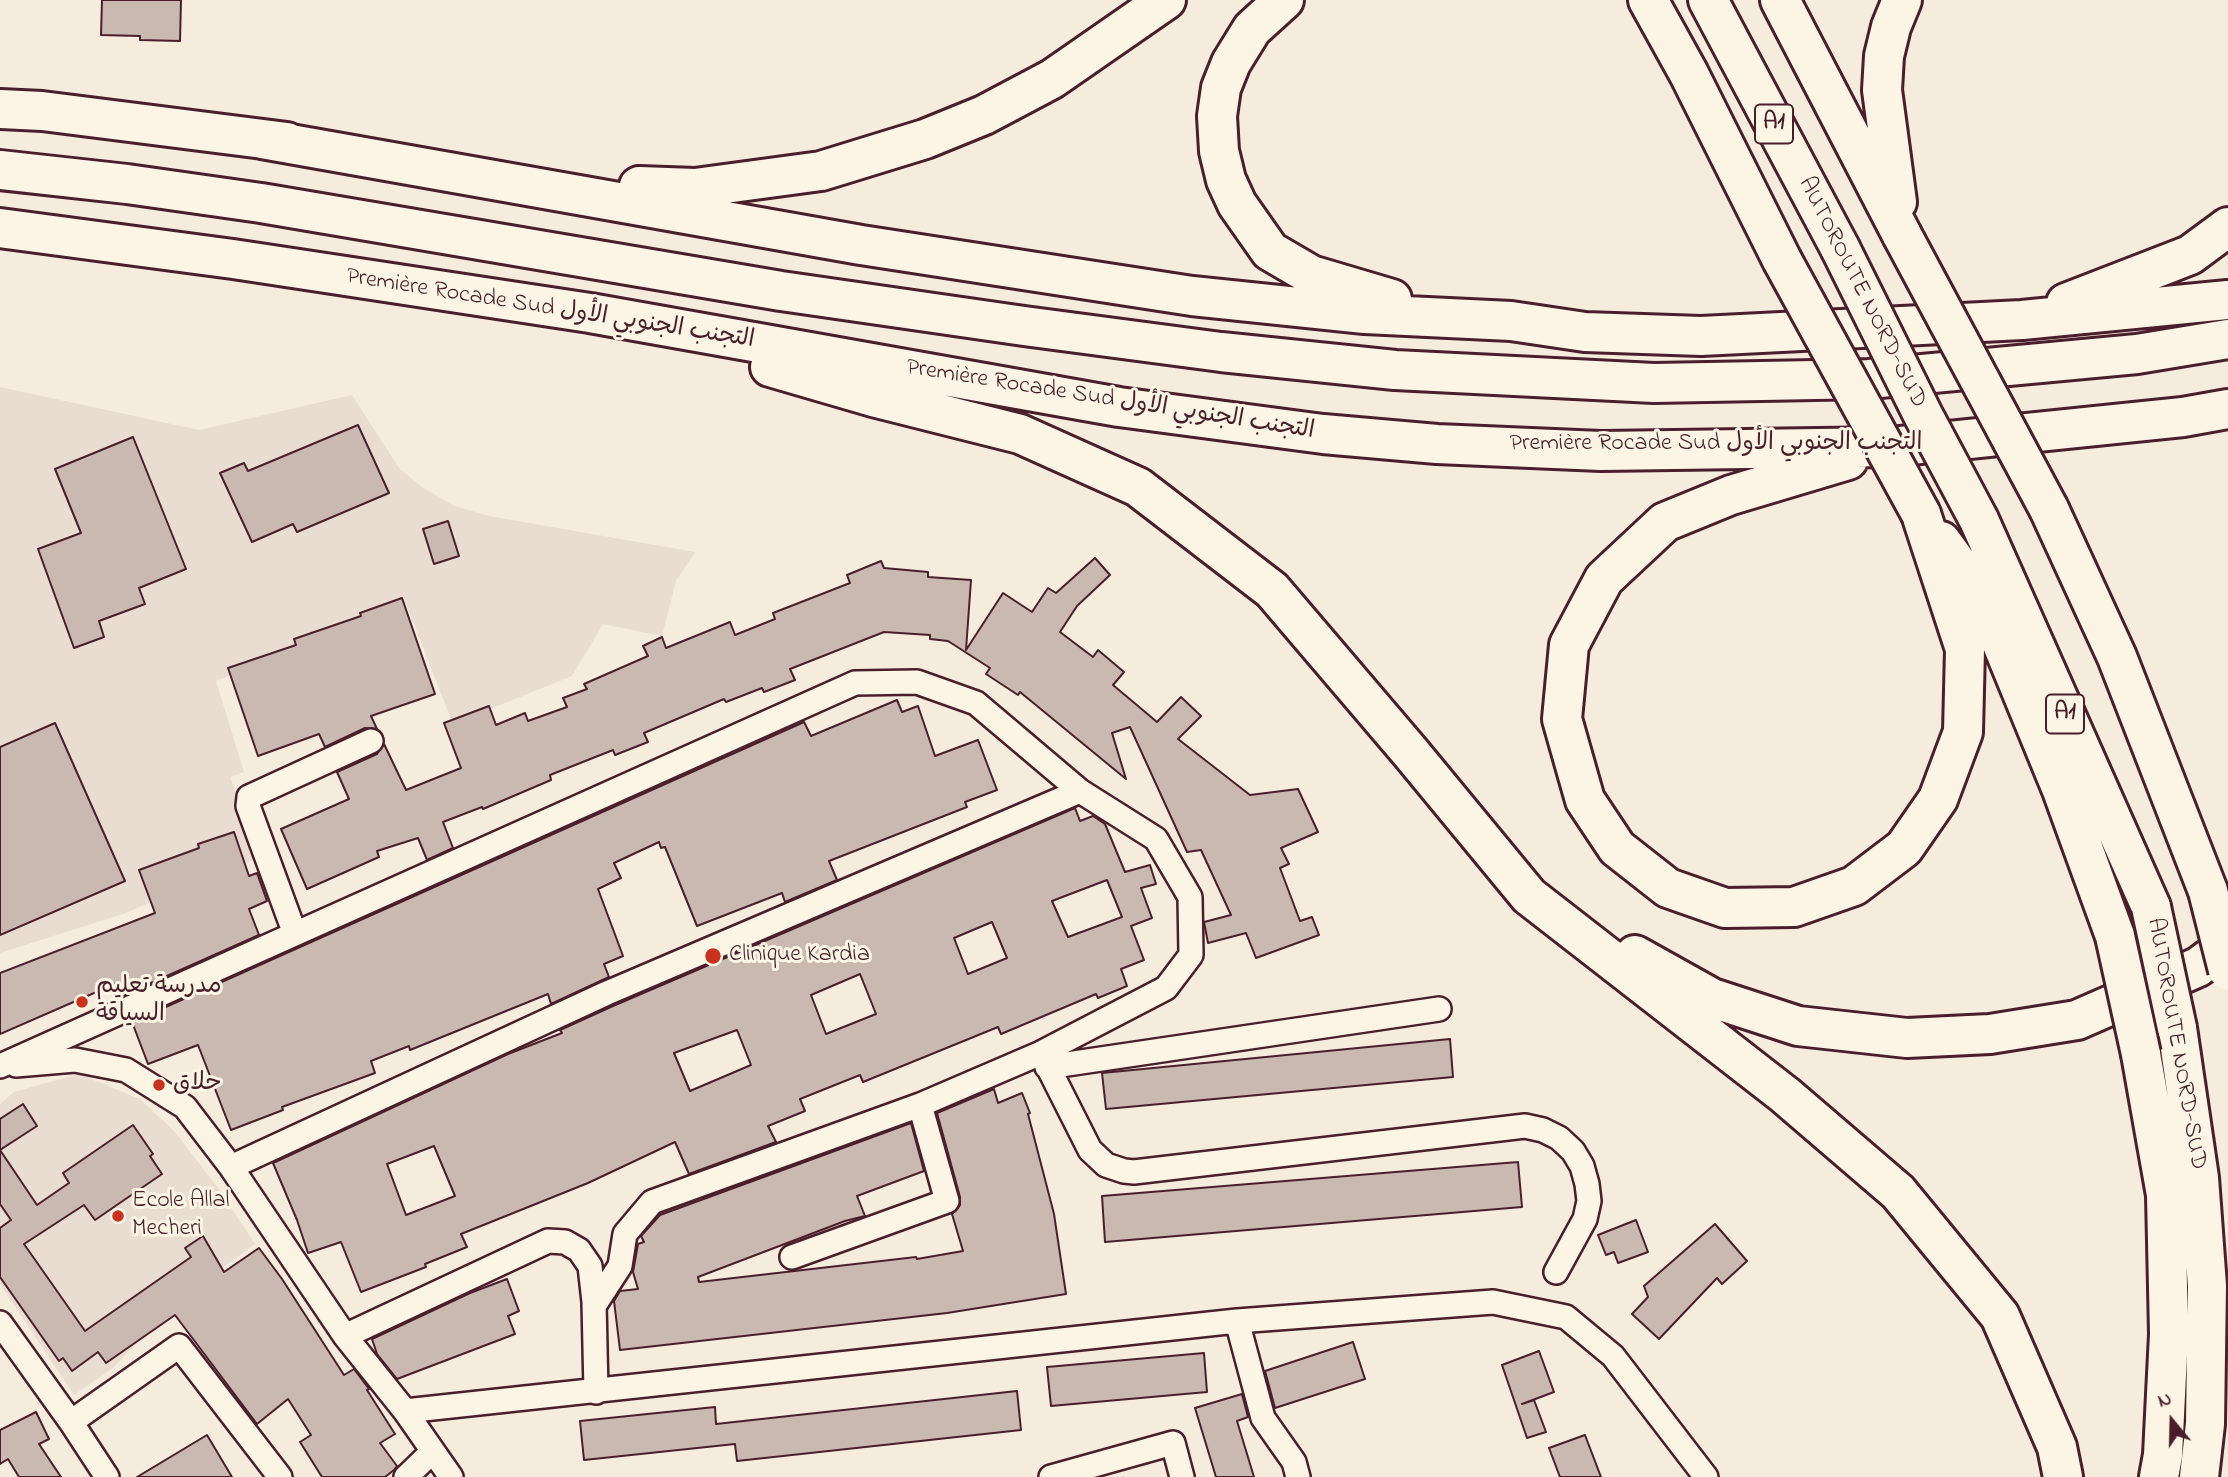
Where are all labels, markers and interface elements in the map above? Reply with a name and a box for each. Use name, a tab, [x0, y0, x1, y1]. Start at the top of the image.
road number: A1	[1755, 105, 1793, 144]
street label: AUTOROUTE NORD-SUD	[1790, 173, 1932, 413]
street label: Première Rocade Sud التجنب الجنوبي الأول	[344, 263, 756, 357]
street label: Première Rocade Sud التجنب الجنوبي الأول	[904, 354, 1316, 448]
street label: Première Rocade Sud التجنب الجنوبي الأول	[1510, 431, 1922, 459]
road number: A1	[2046, 694, 2084, 734]
street label: AUTOROUTE NORD-SUD	[2139, 916, 2211, 1172]
place label: Clinique Kardia	[729, 942, 870, 970]
marker: Clinique Kardia	[703, 946, 723, 966]
place label: مدرسة تعليم السياقة	[96, 974, 222, 1030]
marker: مدرسة تعليم السياقة	[74, 994, 90, 1010]
place label: حلاق	[173, 1071, 222, 1099]
marker: حلاق	[151, 1077, 167, 1093]
place label: Ecole Allal Mecheri	[132, 1188, 230, 1244]
marker: Ecole Allal Mecheri	[110, 1208, 126, 1224]
north arrow	[2137, 1386, 2207, 1456]
text: N	[2155, 1386, 2175, 1416]

